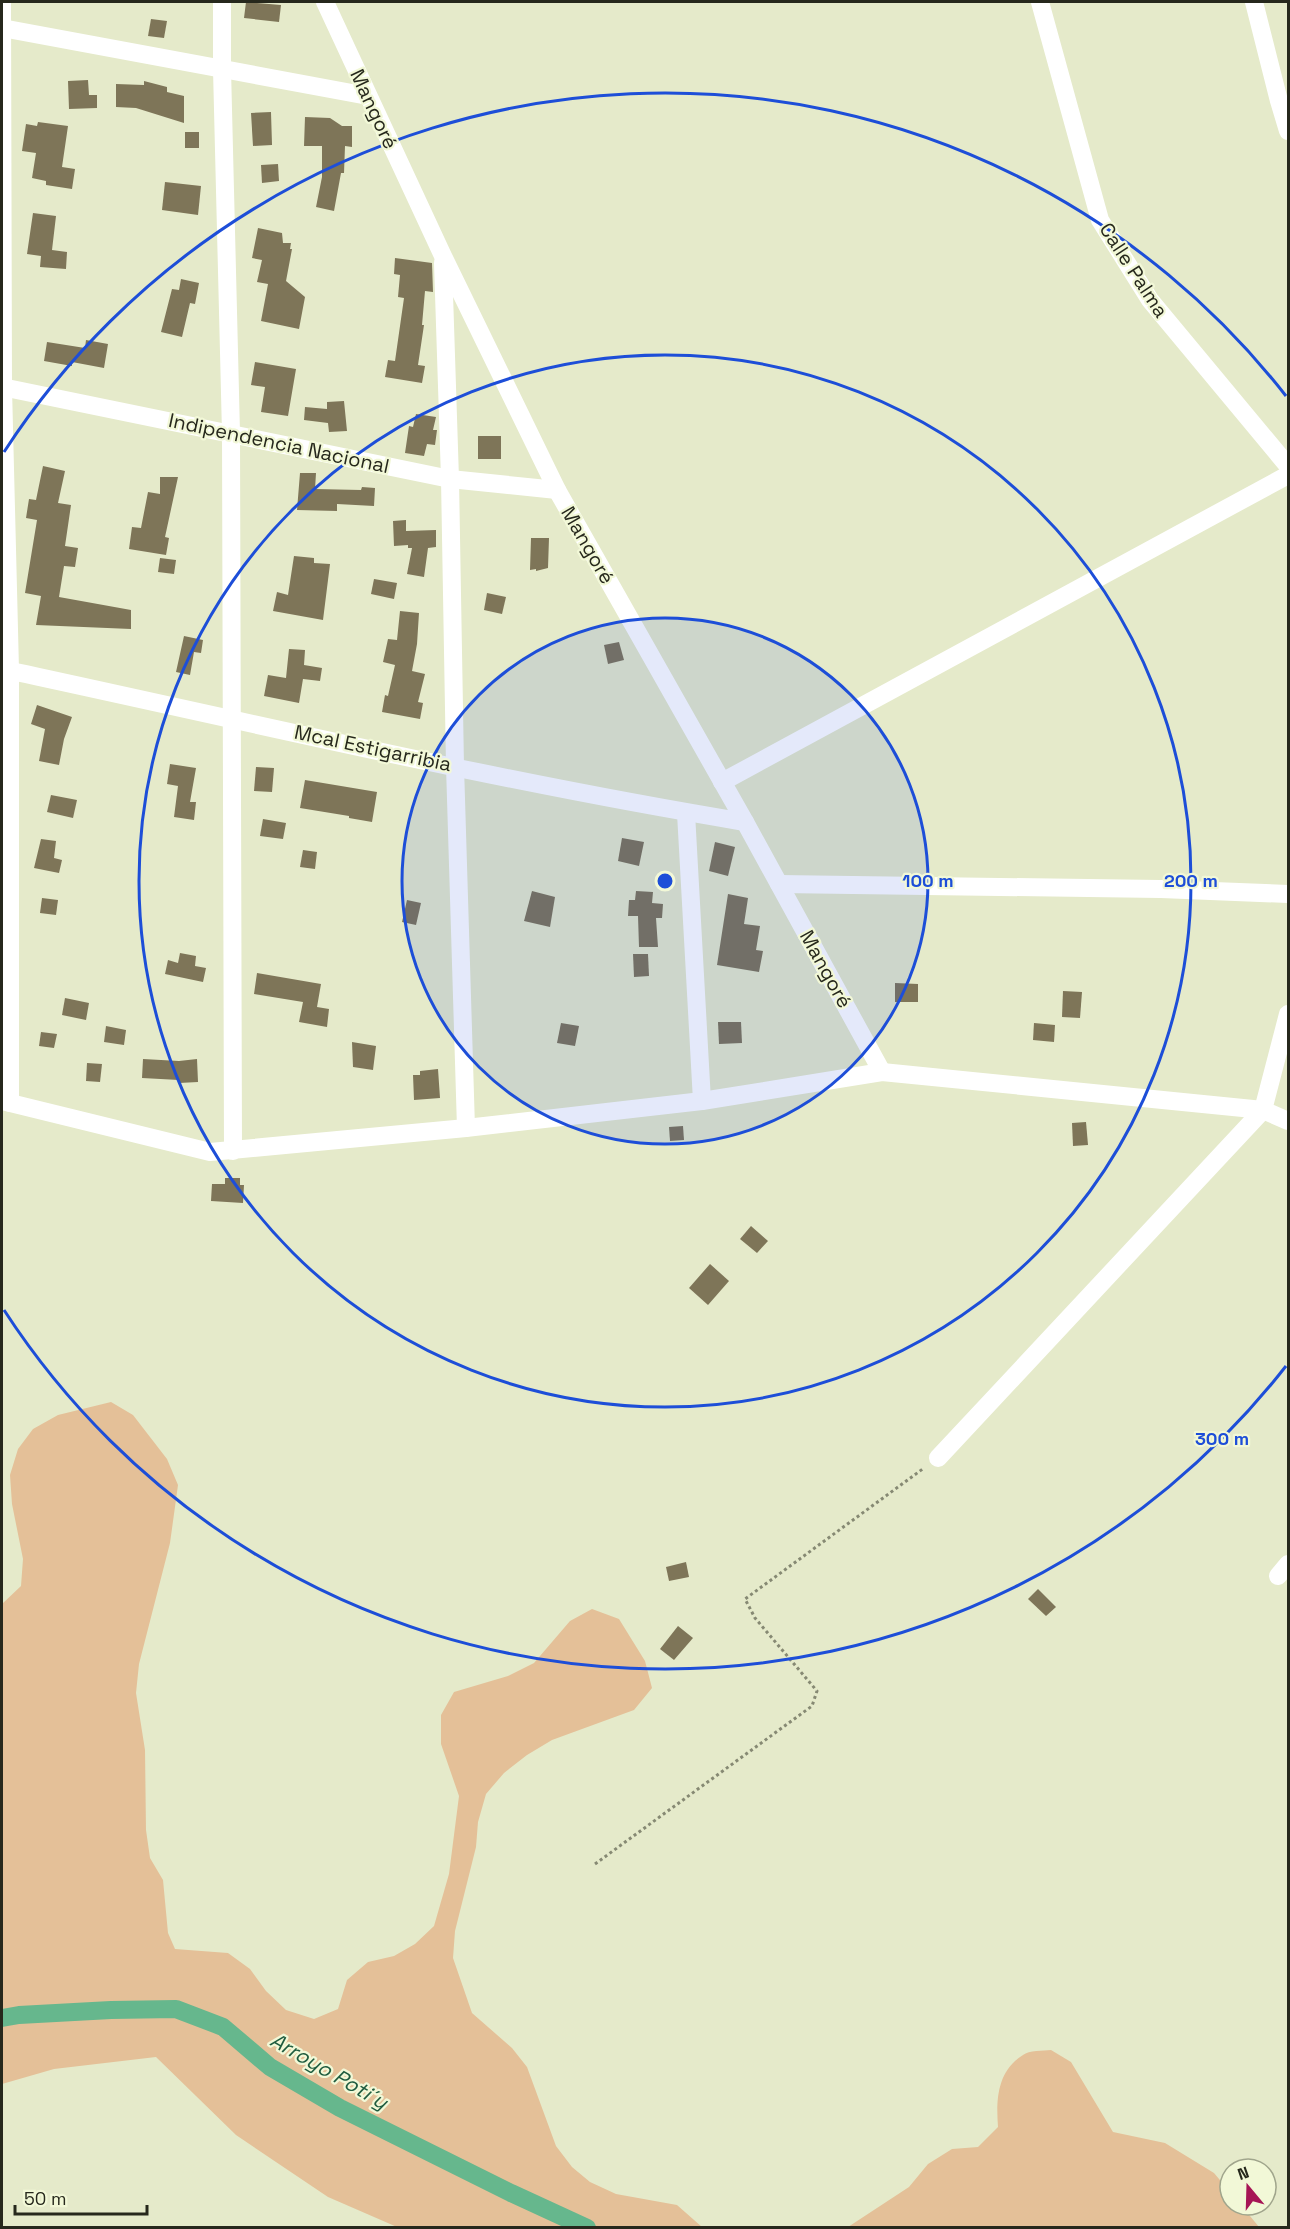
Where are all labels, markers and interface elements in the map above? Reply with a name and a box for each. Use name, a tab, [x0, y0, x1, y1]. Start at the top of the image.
street label: Mangoré	[344, 65, 404, 153]
street label: Calle Palma	[1094, 218, 1174, 322]
street label: Indipendencia Nacional	[166, 407, 392, 479]
street label: Mangoré	[555, 502, 621, 588]
street label: Mcal Estigarribia	[292, 719, 454, 777]
text: 100 m	[902, 869, 954, 892]
text: 200 m	[1164, 869, 1218, 892]
centre of rings	[655, 871, 675, 891]
street label: Mangoré	[794, 925, 858, 1013]
text: 300 m	[1195, 1427, 1249, 1450]
water label: Arroyo Poti´y	[266, 2026, 394, 2116]
north arrow	[1218, 2157, 1278, 2217]
text: N	[1235, 2162, 1252, 2185]
scale bar	[15, 2178, 147, 2216]
text: 50 m	[24, 2187, 66, 2210]

